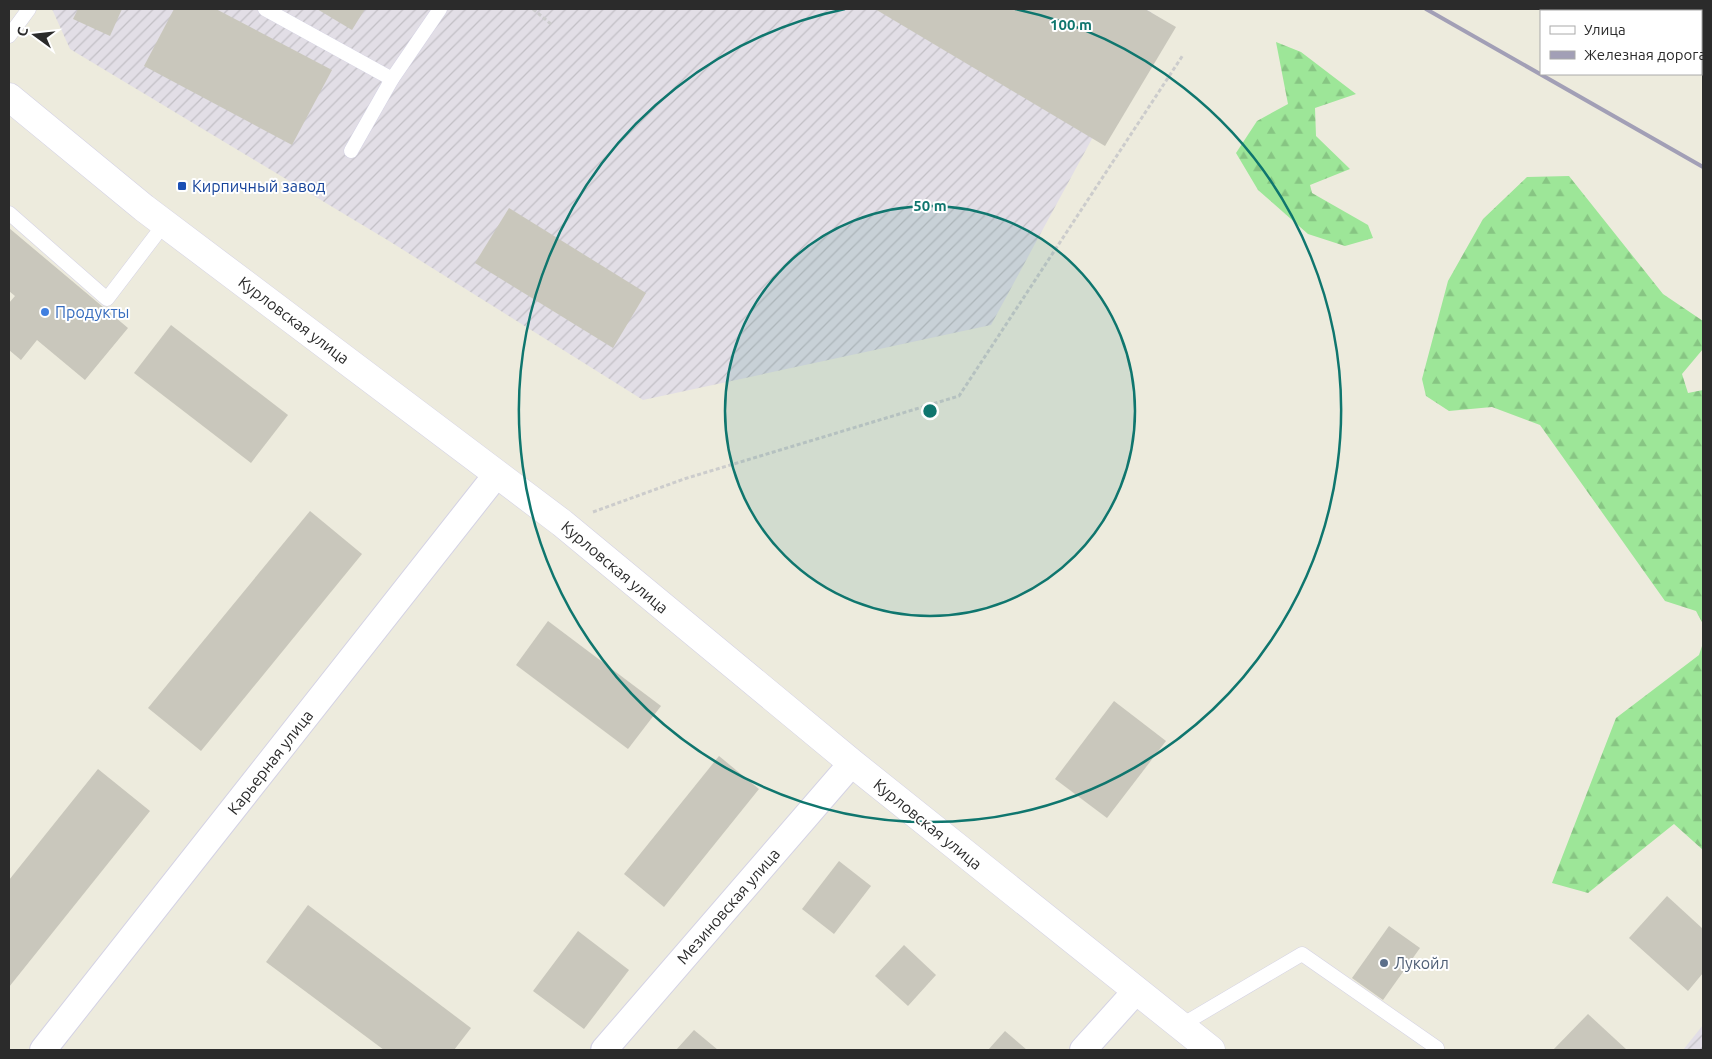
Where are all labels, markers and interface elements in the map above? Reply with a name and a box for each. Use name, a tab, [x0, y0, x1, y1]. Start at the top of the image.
north arrow	[10, 10, 60, 60]
legend	[1540, 10, 1702, 75]
text: 100 m	[1050, 16, 1092, 33]
text: Улица	[1584, 21, 1626, 38]
text: С	[14, 25, 31, 38]
text: Железная дорога	[1584, 46, 1706, 63]
place label: Кирпичный завод	[192, 177, 325, 195]
marker: Кирпичный завод	[176, 180, 188, 192]
text: 50 m	[913, 197, 947, 214]
street label: Курловская улица	[235, 273, 353, 367]
place label: Продукты	[55, 303, 130, 321]
marker: Продукты	[39, 306, 51, 318]
centre of rings	[921, 402, 939, 420]
street label: Курловская улица	[558, 517, 672, 617]
street label: Карьерная улица	[224, 706, 316, 818]
street label: Курловская улица	[870, 775, 986, 873]
street label: Мезиновская улица	[673, 844, 783, 968]
place label: Лукойл	[1394, 954, 1449, 972]
marker: Лукойл	[1378, 957, 1390, 969]

